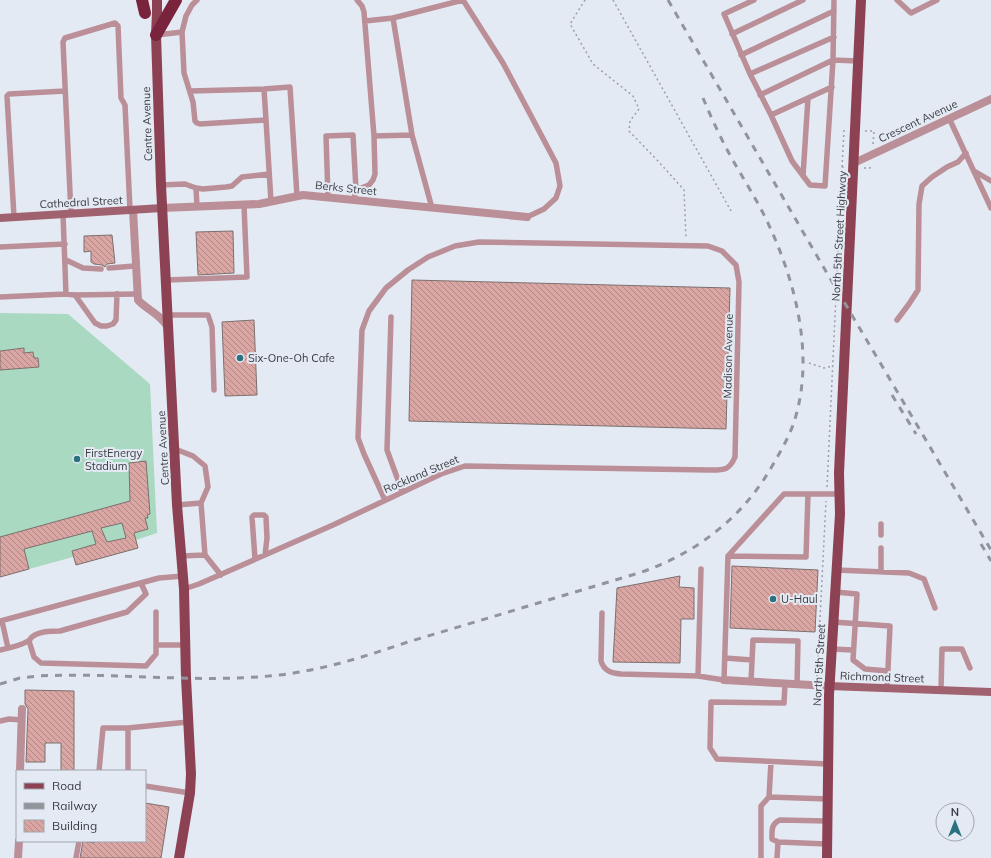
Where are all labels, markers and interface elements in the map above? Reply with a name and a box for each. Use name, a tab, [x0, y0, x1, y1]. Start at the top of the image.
street label: Centre Avenue	[139, 87, 155, 161]
street label: Crescent Avenue	[876, 97, 960, 145]
street label: North 5th Street Highway	[829, 170, 849, 302]
street label: Berks Street	[315, 178, 378, 198]
street label: Cathedral Street	[39, 193, 123, 211]
street label: Madison Avenue	[720, 314, 736, 398]
place label: Six-One-Oh Cafe	[248, 351, 335, 365]
marker: Six-One-Oh Cafe	[235, 353, 245, 363]
street label: Centre Avenue	[154, 410, 172, 486]
place label: FirstEnergy Stadium	[85, 446, 142, 473]
street label: Rockland Street	[381, 452, 461, 496]
marker: FirstEnergy Stadium	[72, 454, 82, 464]
place label: U-Haul	[781, 592, 818, 606]
marker: U-Haul	[768, 594, 778, 604]
street label: North 5th Street	[810, 623, 828, 706]
street label: Richmond Street	[840, 669, 925, 685]
legend	[16, 770, 146, 842]
text: Road	[52, 778, 81, 793]
text: Railway	[52, 798, 98, 813]
north arrow	[935, 802, 975, 842]
text: N	[951, 805, 959, 819]
text: Building	[52, 818, 97, 833]

